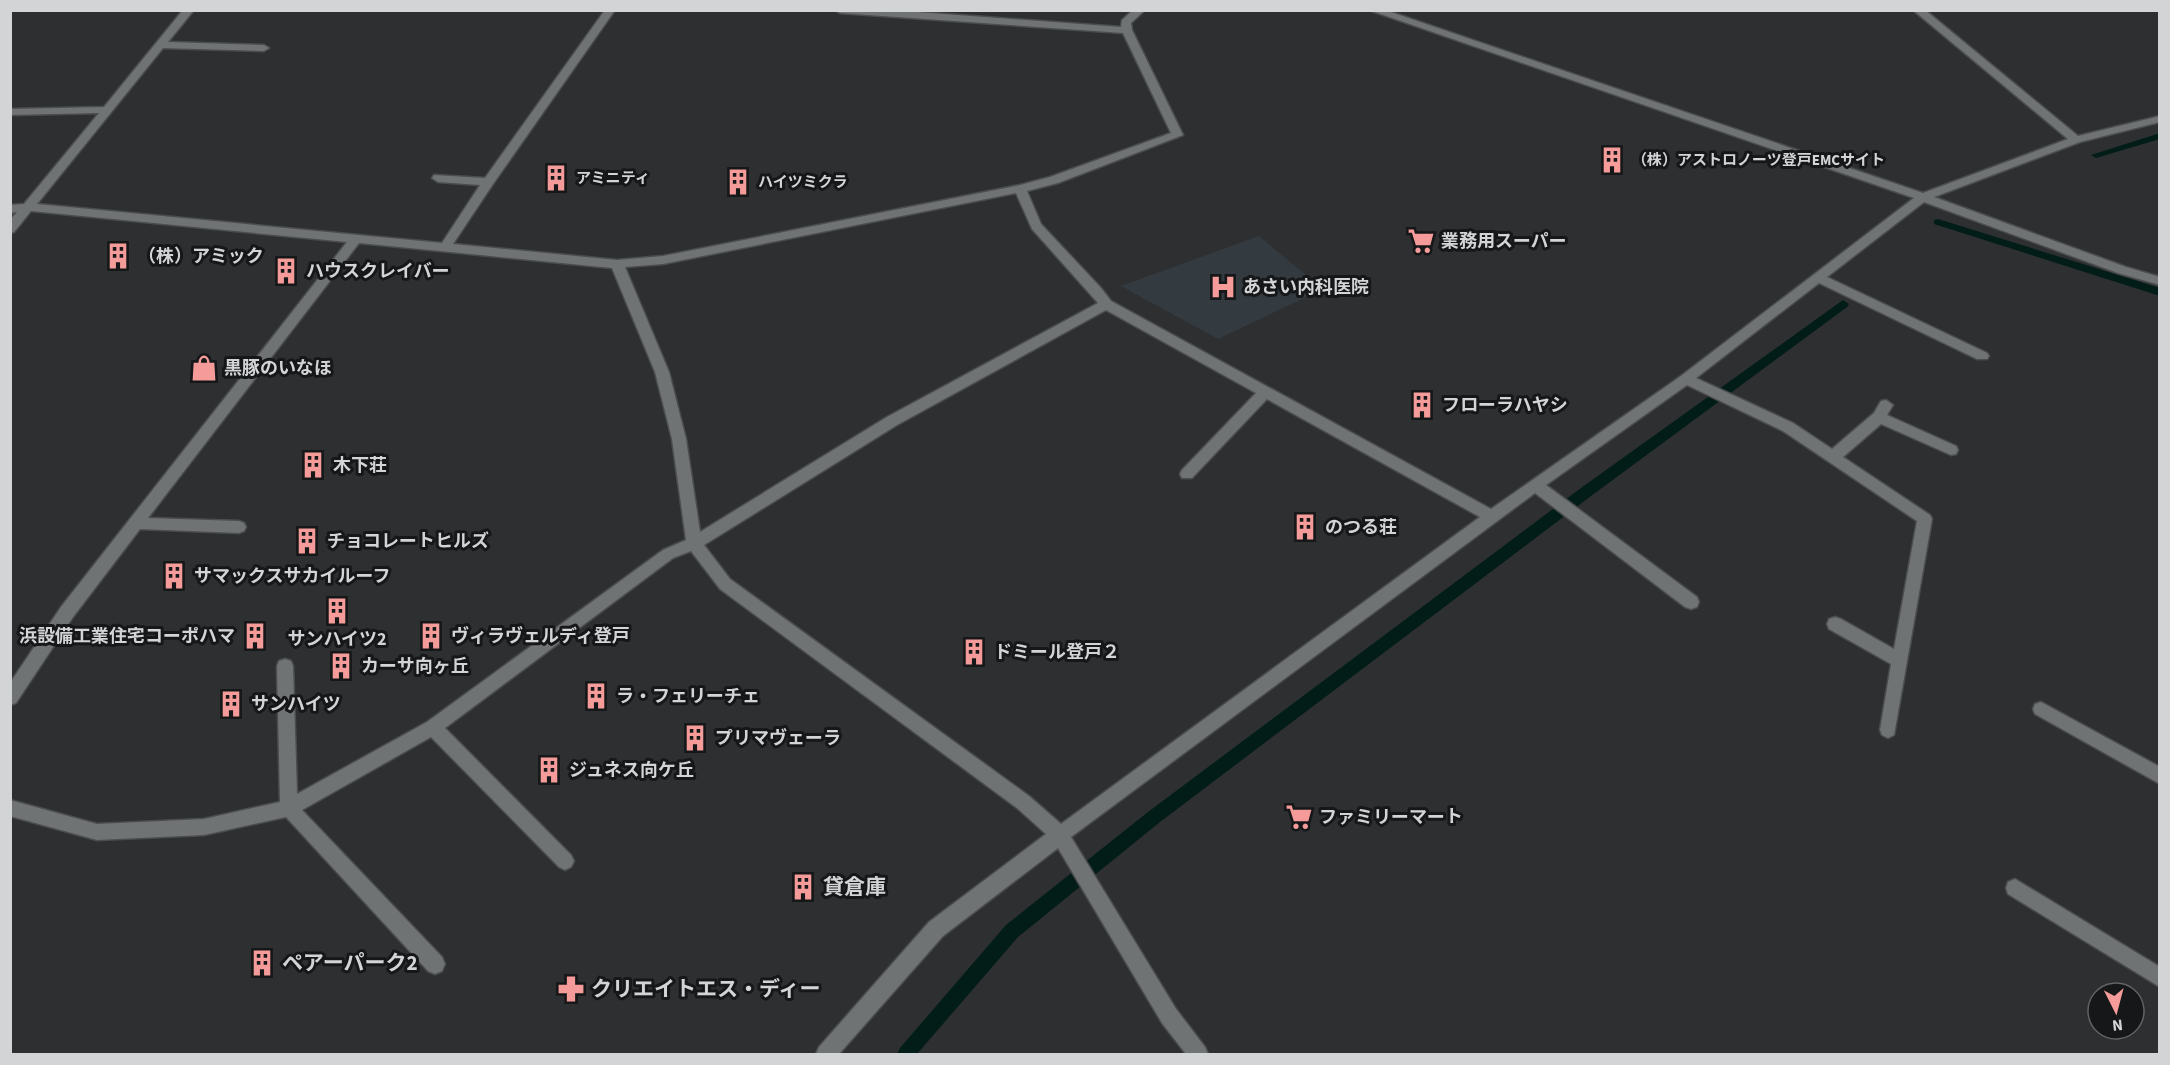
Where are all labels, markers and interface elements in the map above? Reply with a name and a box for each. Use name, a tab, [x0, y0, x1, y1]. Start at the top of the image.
building icon: （株）アストロノーツ登戸EMCサイト	[1597, 145, 1627, 175]
place label: （株）アストロノーツ登戸EMCサイト	[1632, 150, 1885, 171]
building icon: アミニティ	[541, 163, 571, 193]
building icon: ハイツミクラ	[723, 167, 753, 197]
place label: アミニティ	[576, 168, 650, 189]
place label: ハイツミクラ	[758, 172, 848, 193]
supermarket icon: 業務用スーパー	[1406, 226, 1436, 256]
place label: 業務用スーパー	[1441, 229, 1567, 254]
building icon: （株）アミック	[103, 241, 133, 271]
place label: （株）アミック	[138, 244, 264, 269]
building icon: ハウスクレイバー	[271, 256, 301, 286]
place label: ハウスクレイバー	[306, 259, 450, 284]
hospital icon: あさい内科医院	[1208, 272, 1238, 302]
place label: あさい内科医院	[1243, 275, 1369, 300]
shop icon: 黒豚のいなほ	[189, 353, 219, 383]
place label: 黒豚のいなほ	[224, 356, 332, 381]
building icon: フローラハヤシ	[1407, 390, 1437, 420]
place label: フローラハヤシ	[1442, 393, 1568, 418]
building icon: 木下荘	[298, 450, 328, 480]
place label: 木下荘	[333, 453, 387, 478]
building icon: のつる荘	[1290, 512, 1320, 542]
place label: のつる荘	[1325, 515, 1397, 540]
building icon: チョコレートヒルズ	[292, 526, 322, 556]
place label: チョコレートヒルズ	[327, 529, 489, 554]
building icon: サマックスサカイルーフ	[159, 561, 189, 591]
place label: サマックスサカイルーフ	[194, 564, 390, 589]
building icon: サンハイツ2	[322, 596, 352, 626]
building icon: 浜設備工業住宅コーポハマ	[240, 621, 270, 651]
building icon: ヴィラヴェルディ登戸	[416, 621, 446, 651]
place label: 浜設備工業住宅コーポハマ	[19, 624, 235, 649]
place label: ヴィラヴェルディ登戸	[451, 624, 630, 649]
place label: サンハイツ2	[287, 627, 387, 652]
building icon: ドミール登戸２	[959, 637, 989, 667]
place label: ドミール登戸２	[994, 640, 1120, 665]
building icon: カーサ向ヶ丘	[326, 651, 356, 681]
place label: カーサ向ヶ丘	[361, 654, 469, 679]
building icon: ラ・フェリーチェ	[581, 681, 611, 711]
place label: ラ・フェリーチェ	[616, 684, 760, 709]
building icon: サンハイツ	[216, 689, 246, 719]
place label: サンハイツ	[251, 692, 341, 717]
building icon: プリマヴェーラ	[680, 723, 710, 753]
place label: プリマヴェーラ	[715, 726, 841, 751]
building icon: ジュネス向ケ丘	[534, 755, 564, 785]
place label: ジュネス向ケ丘	[569, 758, 694, 783]
supermarket icon: ファミリーマート	[1284, 802, 1314, 832]
place label: ファミリーマート	[1319, 805, 1463, 830]
building icon: 貸倉庫	[788, 872, 818, 902]
place label: 貸倉庫	[823, 872, 886, 902]
building icon: ペアーパーク2	[247, 948, 277, 978]
place label: ペアーパーク2	[282, 948, 418, 978]
pharmacy icon: クリエイトエス・ディー	[556, 974, 586, 1004]
place label: クリエイトエス・ディー	[591, 974, 821, 1004]
north arrow	[2086, 981, 2146, 1041]
text: N	[2111, 1013, 2124, 1036]

